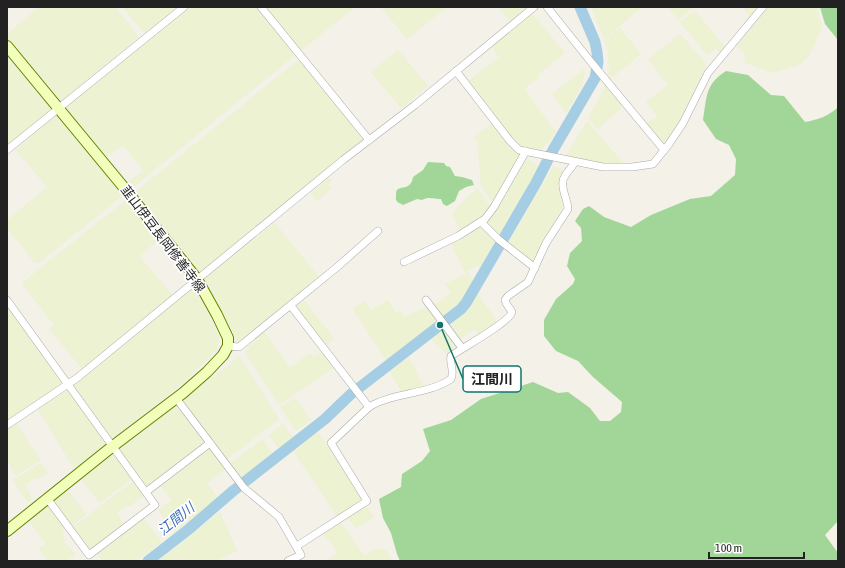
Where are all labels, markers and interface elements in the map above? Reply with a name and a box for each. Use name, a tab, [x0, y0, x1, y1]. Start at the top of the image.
street label: 韮山伊豆長岡修善寺線	[118, 183, 208, 295]
callout: 江間川	[463, 366, 521, 392]
text: 江間川	[471, 371, 513, 387]
water label: 江間川	[155, 498, 199, 538]
scale bar	[709, 534, 804, 560]
text: 100 m	[715, 541, 742, 555]

